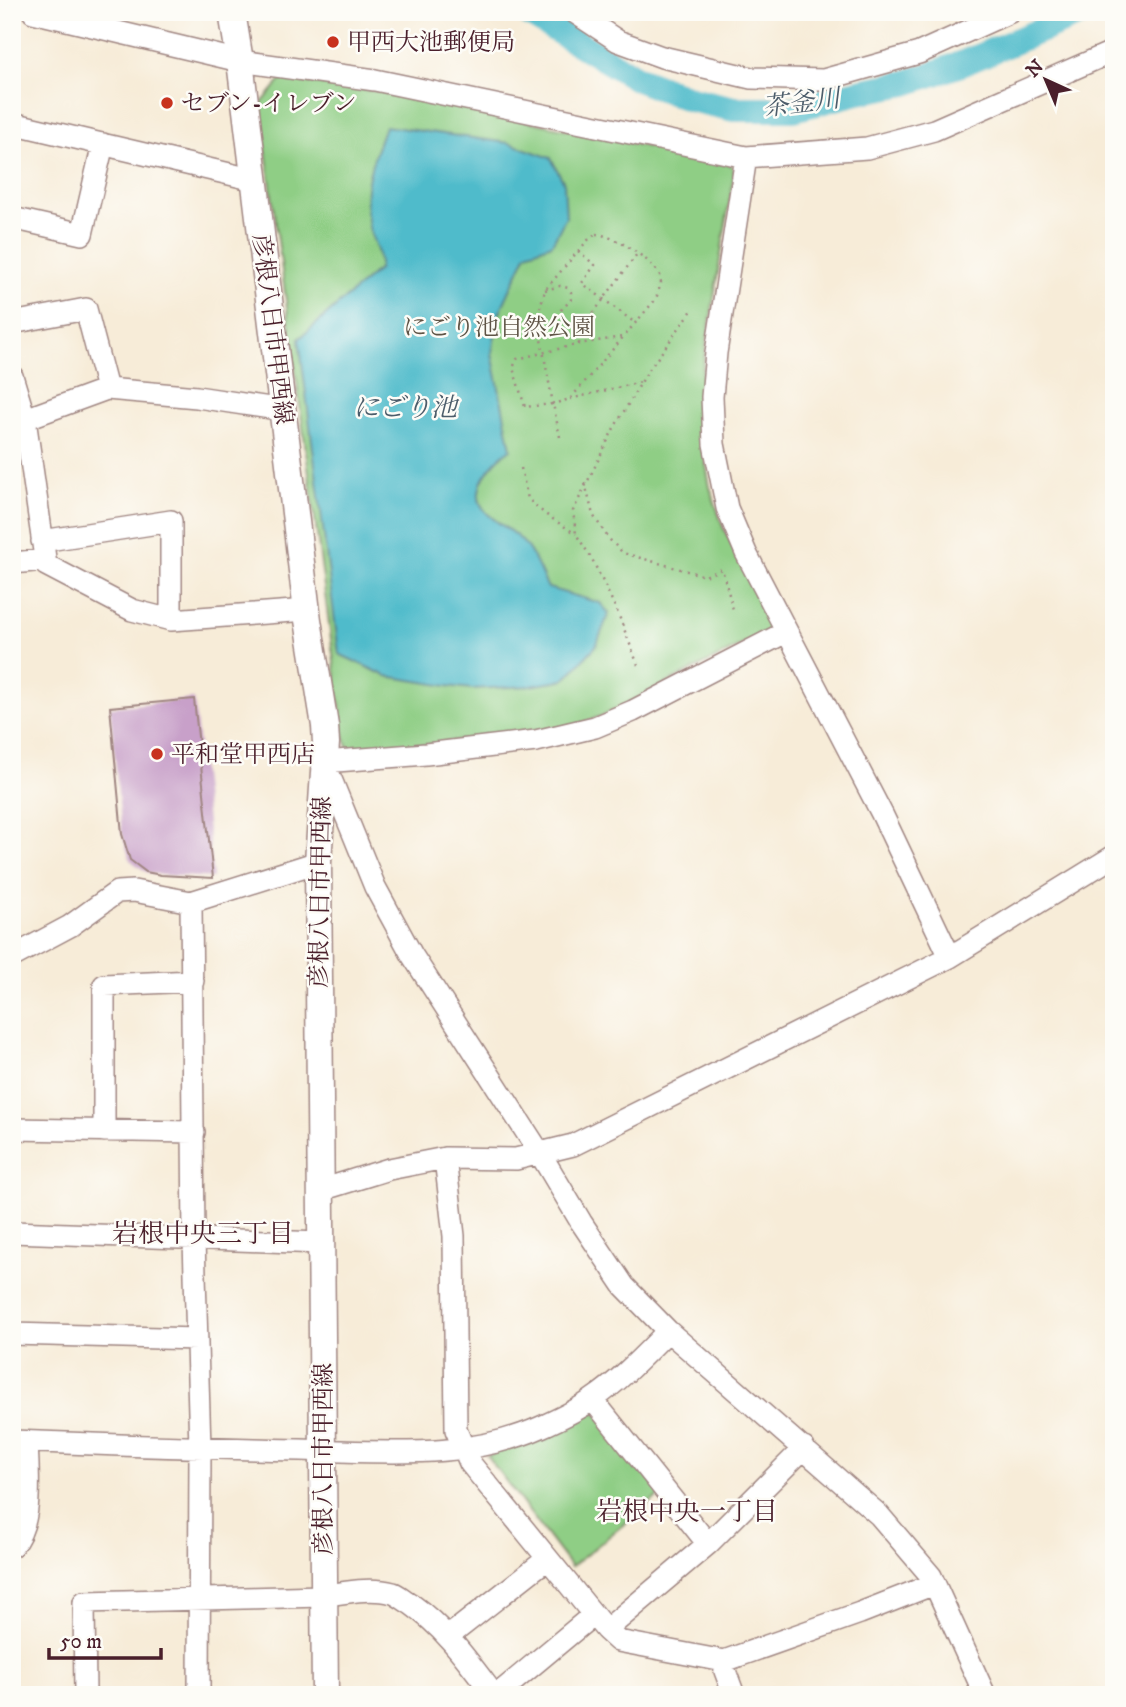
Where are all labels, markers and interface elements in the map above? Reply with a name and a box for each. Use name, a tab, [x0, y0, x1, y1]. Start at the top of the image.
place label: 甲西大池郵便局	[347, 28, 515, 58]
marker: 甲西大池郵便局	[325, 34, 341, 50]
north arrow	[1010, 46, 1080, 116]
text: N	[1022, 55, 1049, 83]
water label: 茶釜川	[760, 82, 845, 125]
place label: セブン-イレブン	[181, 89, 357, 119]
marker: セブン-イレブン	[159, 95, 175, 111]
street label: 彦根八日市甲西線	[245, 232, 299, 426]
park label: にごり池自然公園	[403, 313, 595, 343]
water label: にごり池	[353, 392, 460, 425]
place label: 平和堂甲西店	[171, 740, 315, 770]
marker: 平和堂甲西店	[149, 746, 165, 762]
street label: 彦根八日市甲西線	[304, 796, 338, 988]
district label: 岩根中央三丁目	[112, 1218, 294, 1251]
street label: 彦根八日市甲西線	[309, 1363, 339, 1555]
district label: 岩根中央一丁目	[596, 1496, 778, 1529]
scale bar	[49, 1616, 161, 1660]
text: 50 m	[60, 1629, 102, 1655]

